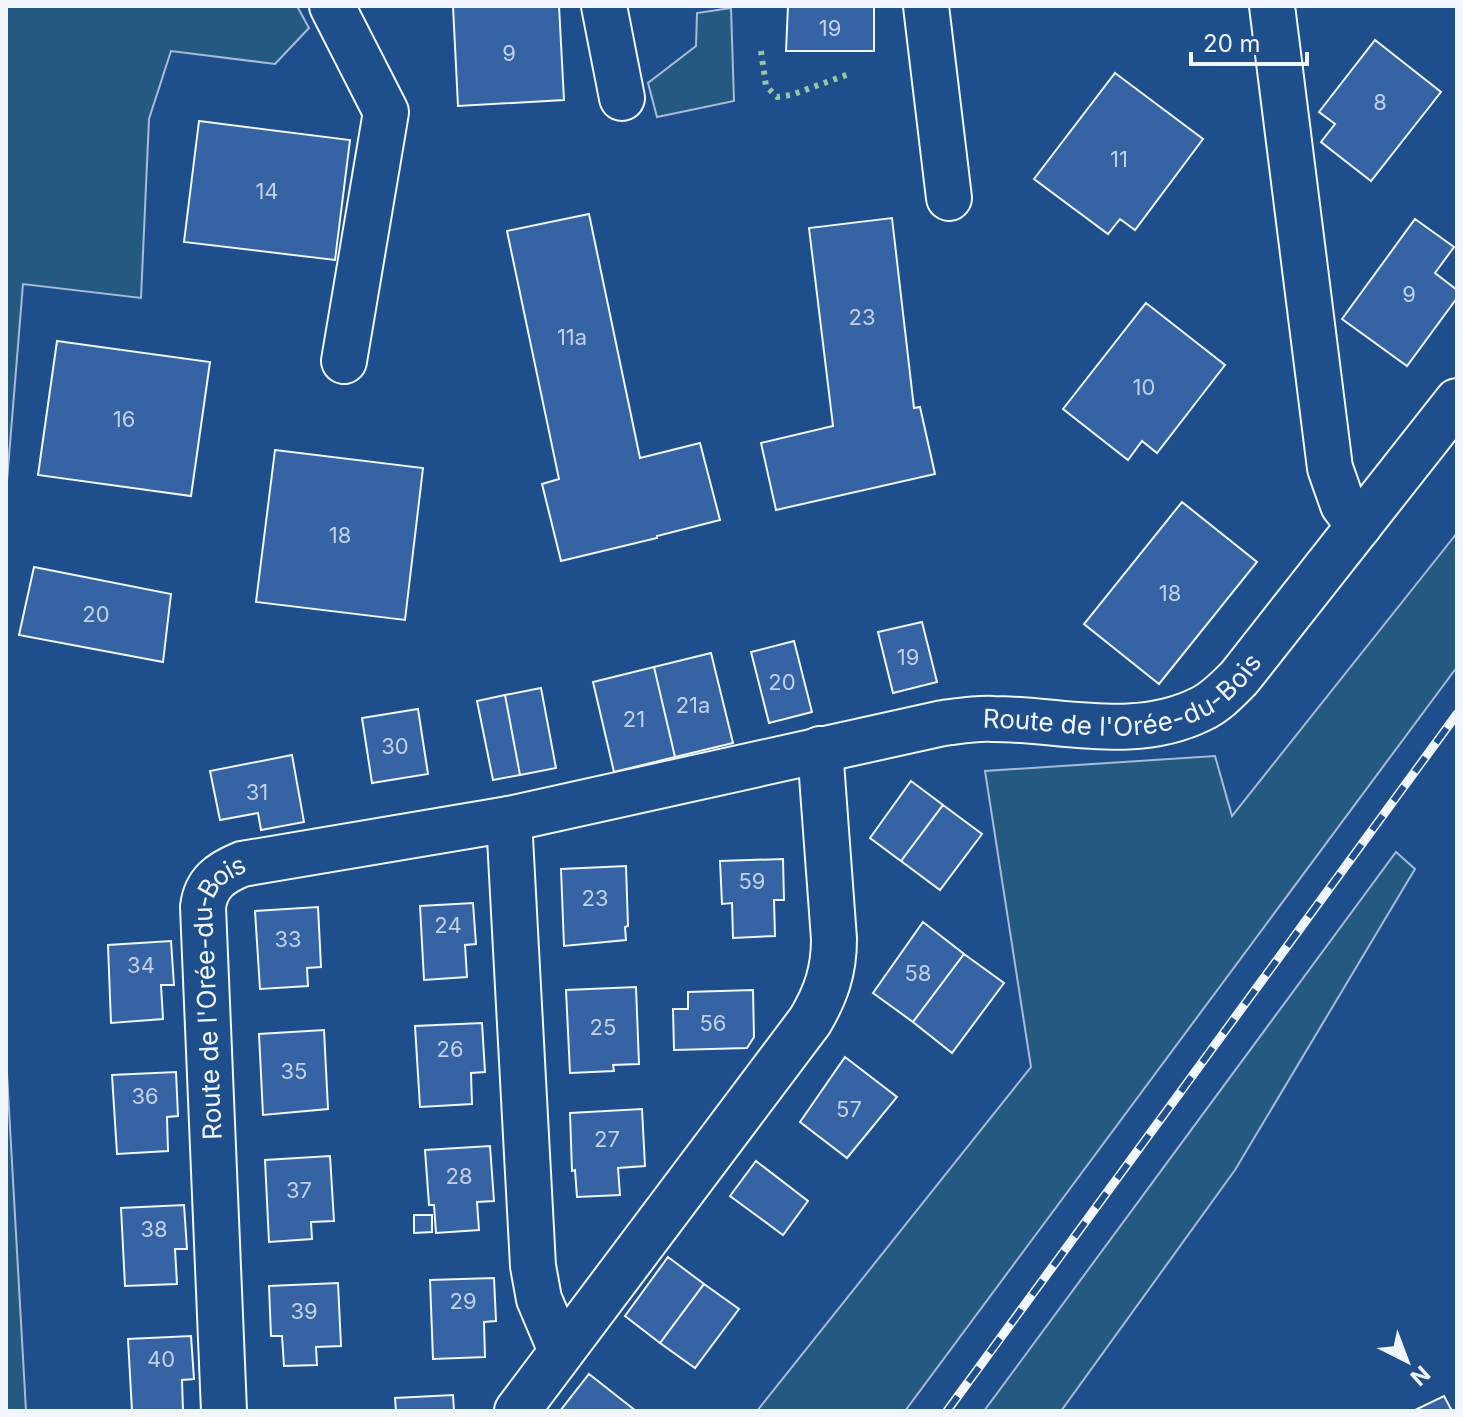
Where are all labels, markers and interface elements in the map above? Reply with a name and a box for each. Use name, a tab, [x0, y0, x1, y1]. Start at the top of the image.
house number: 19	[819, 15, 841, 41]
scale bar	[1191, 16, 1307, 66]
text: 20 m	[1203, 29, 1261, 58]
house number: 9	[502, 40, 516, 66]
house number: 8	[1373, 89, 1387, 115]
house number: 11	[1110, 146, 1128, 172]
house number: 14	[255, 178, 279, 204]
house number: 9	[1402, 281, 1416, 307]
house number: 23	[848, 304, 876, 330]
house number: 11a	[557, 324, 587, 350]
house number: 10	[1133, 374, 1155, 400]
house number: 16	[113, 406, 135, 432]
house number: 18	[329, 522, 351, 548]
house number: 18	[1159, 580, 1181, 606]
house number: 20	[82, 601, 110, 627]
house number: 19	[897, 644, 919, 670]
street label: Route de l'Orée-du-Bois	[982, 647, 1267, 742]
house number: 20	[768, 669, 796, 695]
house number: 21a	[676, 692, 710, 718]
house number: 21	[623, 706, 645, 732]
house number: 30	[381, 733, 409, 759]
house number: 31	[246, 779, 268, 805]
street label: Route de l'Orée-du-Bois	[187, 848, 250, 1140]
house number: 59	[738, 868, 766, 894]
house number: 23	[581, 885, 609, 911]
house number: 24	[434, 912, 462, 938]
house number: 33	[274, 926, 302, 952]
house number: 34	[127, 952, 155, 978]
house number: 58	[905, 960, 931, 986]
house number: 56	[699, 1010, 727, 1036]
house number: 25	[590, 1014, 616, 1040]
house number: 26	[436, 1036, 464, 1062]
house number: 35	[281, 1058, 307, 1084]
house number: 36	[131, 1083, 159, 1109]
house number: 57	[836, 1096, 862, 1122]
house number: 27	[594, 1126, 620, 1152]
house number: 28	[445, 1163, 473, 1189]
house number: 37	[286, 1177, 312, 1203]
house number: 38	[140, 1216, 168, 1242]
house number: 29	[449, 1288, 477, 1314]
house number: 39	[290, 1298, 318, 1324]
north arrow	[1367, 1321, 1447, 1401]
house number: 40	[147, 1346, 175, 1372]
text: N	[1405, 1361, 1435, 1391]

